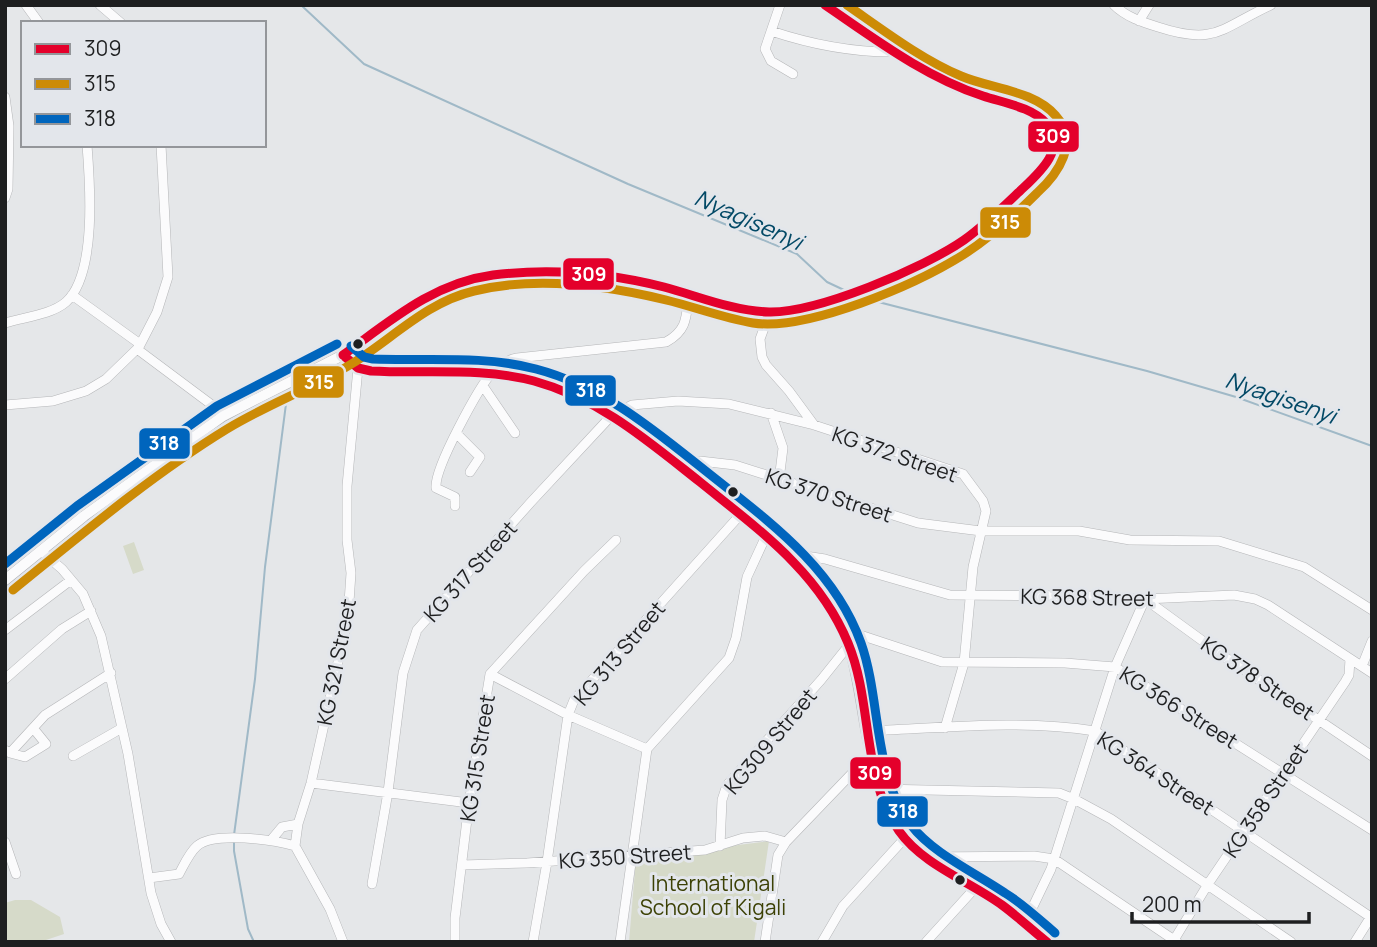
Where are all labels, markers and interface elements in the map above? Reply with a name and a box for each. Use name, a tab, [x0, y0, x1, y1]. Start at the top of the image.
legend	[21, 21, 266, 147]
text: 309	[84, 34, 121, 62]
text: 315	[84, 69, 116, 97]
text: 318	[84, 104, 116, 132]
line badge: 309	[1027, 120, 1080, 153]
text: 309	[1035, 123, 1071, 149]
water label: Nyagisenyi	[690, 181, 810, 258]
line badge: 315	[979, 206, 1032, 239]
text: 315	[990, 209, 1020, 235]
line badge: 309	[562, 257, 615, 291]
text: 309	[571, 261, 607, 287]
unlabelled marker	[351, 337, 365, 351]
water label: Nyagisenyi	[1221, 363, 1343, 432]
line badge: 315	[292, 365, 345, 399]
text: 315	[304, 369, 334, 395]
line badge: 318	[564, 374, 617, 407]
text: 318	[575, 377, 607, 403]
street label: KG 372 Street	[829, 419, 961, 489]
line badge: 318	[138, 427, 191, 460]
text: 318	[148, 430, 180, 456]
street label: KG 370 Street	[762, 461, 896, 529]
unlabelled marker	[726, 485, 740, 499]
street label: KG 317 Street	[417, 514, 523, 628]
street label: KG 368 Street	[1020, 582, 1154, 612]
street label: KG 313 Street	[567, 595, 671, 711]
street label: KG 321 Street	[310, 596, 362, 728]
street label: KG 378 Street	[1196, 630, 1320, 726]
street label: KG 366 Street	[1115, 660, 1243, 754]
street label: KG309 Street	[718, 682, 822, 800]
street label: KG 315 Street	[453, 692, 501, 824]
street label: KG 364 Street	[1092, 725, 1220, 821]
street label: KG 358 Street	[1216, 737, 1314, 863]
line badge: 309	[849, 756, 902, 790]
text: 309	[857, 760, 893, 786]
line badge: 318	[876, 795, 929, 828]
text: 318	[887, 798, 919, 824]
street label: KG 350 Street	[558, 837, 692, 875]
park label: International School of Kigali	[640, 869, 786, 921]
unlabelled marker	[953, 873, 967, 887]
scale bar	[1132, 880, 1309, 924]
text: 200 m	[1142, 890, 1202, 918]

